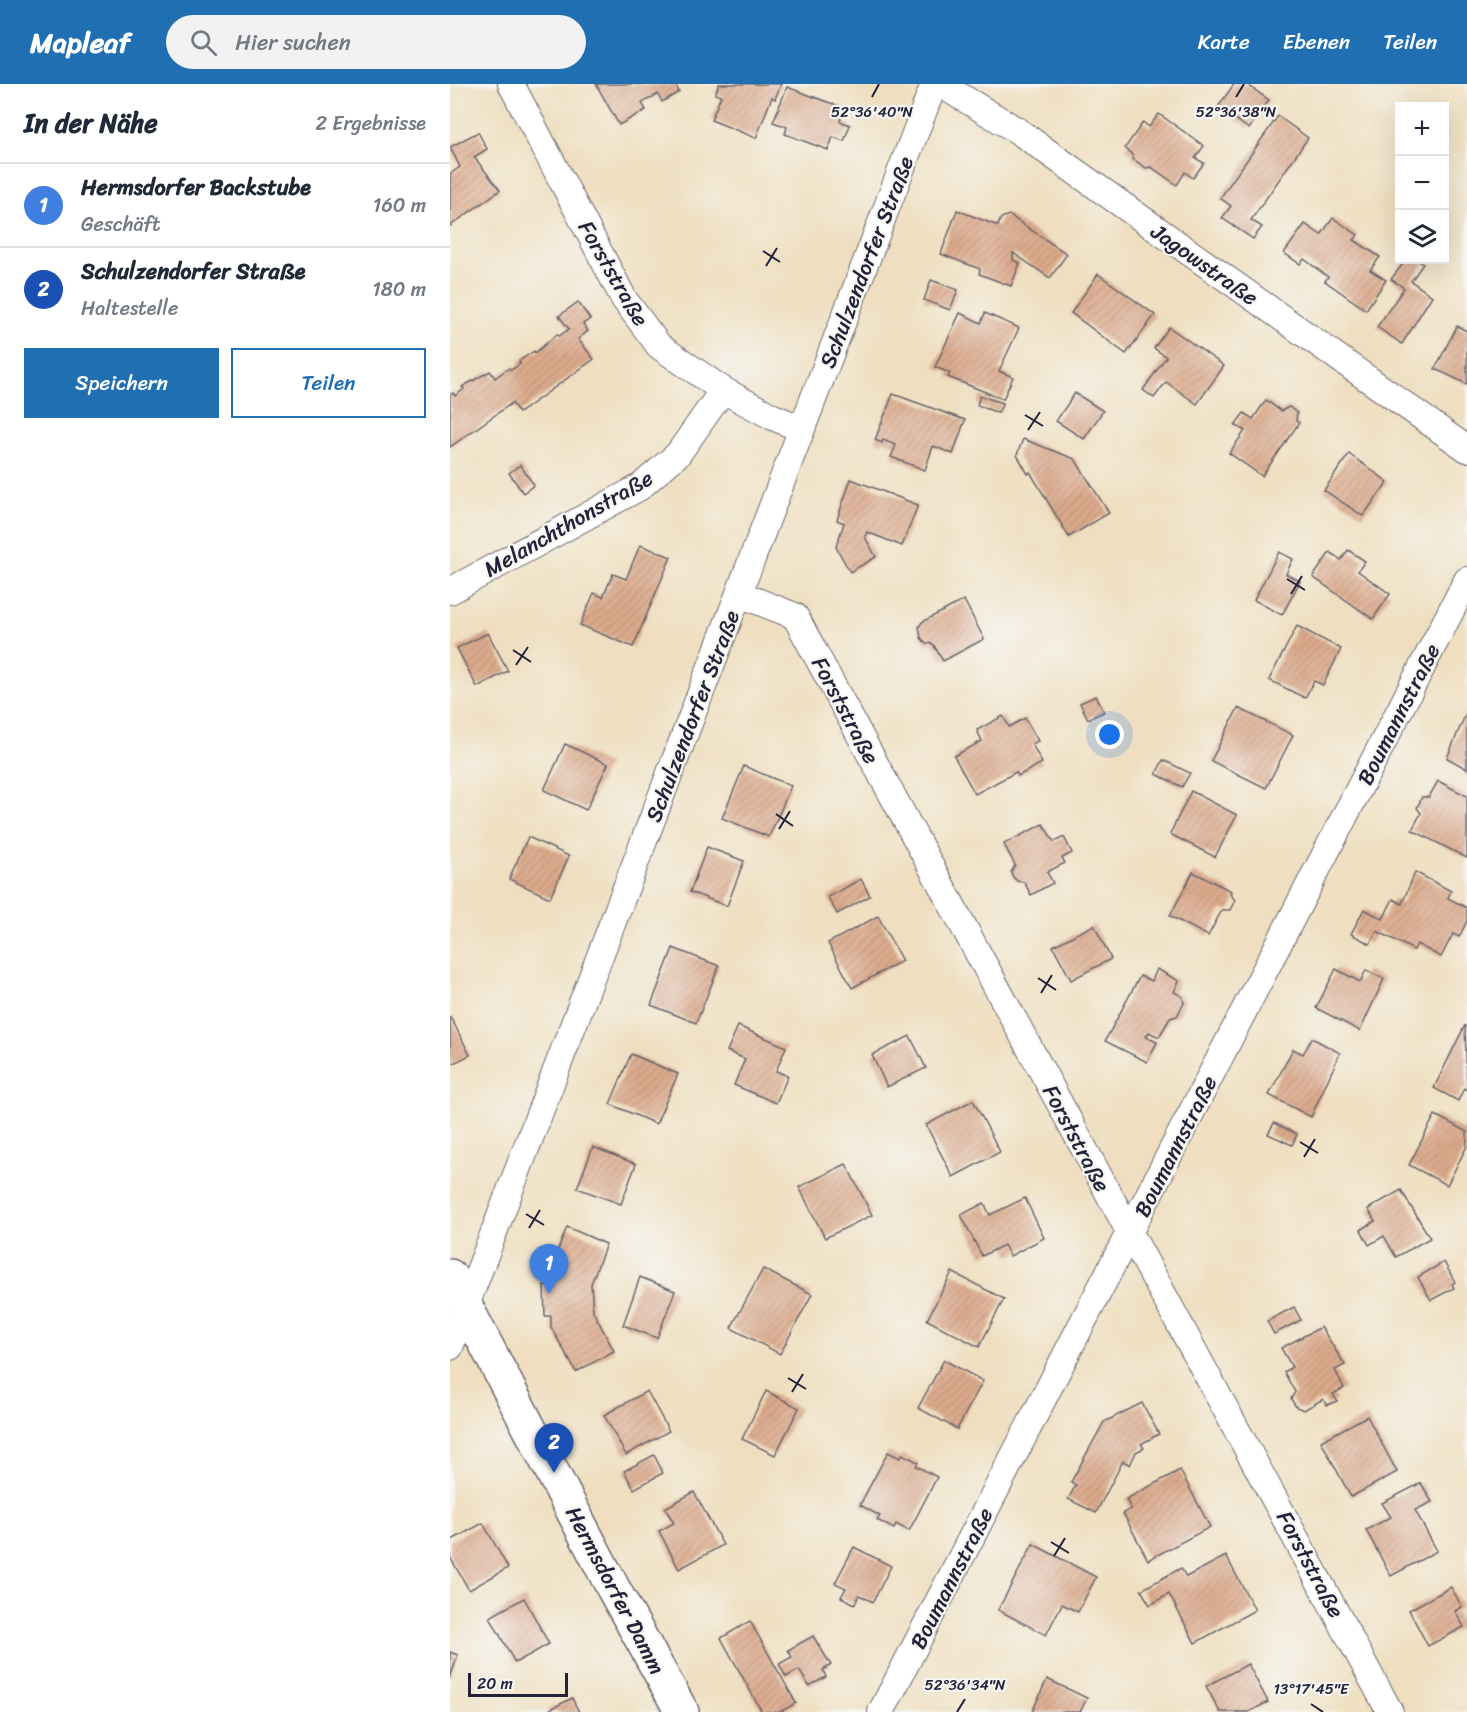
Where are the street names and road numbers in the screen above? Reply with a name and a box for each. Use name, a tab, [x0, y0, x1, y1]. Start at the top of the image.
street label: Schulzendorfer Straße	[808, 150, 925, 374]
street label: Jagowstraße	[1142, 212, 1267, 316]
street label: Forststraße	[567, 213, 660, 334]
street label: Melanchthonstraße	[476, 459, 660, 588]
street label: Schulzendorfer Straße	[634, 604, 751, 828]
street label: Boumannstraße	[1346, 636, 1451, 792]
street label: Forststraße	[801, 649, 890, 771]
street label: Boumannstraße	[1123, 1068, 1228, 1224]
street label: Forststraße	[1032, 1077, 1121, 1199]
street label: Hermsdorfer Damm	[555, 1499, 677, 1682]
street label: Boumannstraße	[899, 1500, 1004, 1656]
street label: Forststraße	[1266, 1503, 1355, 1625]

